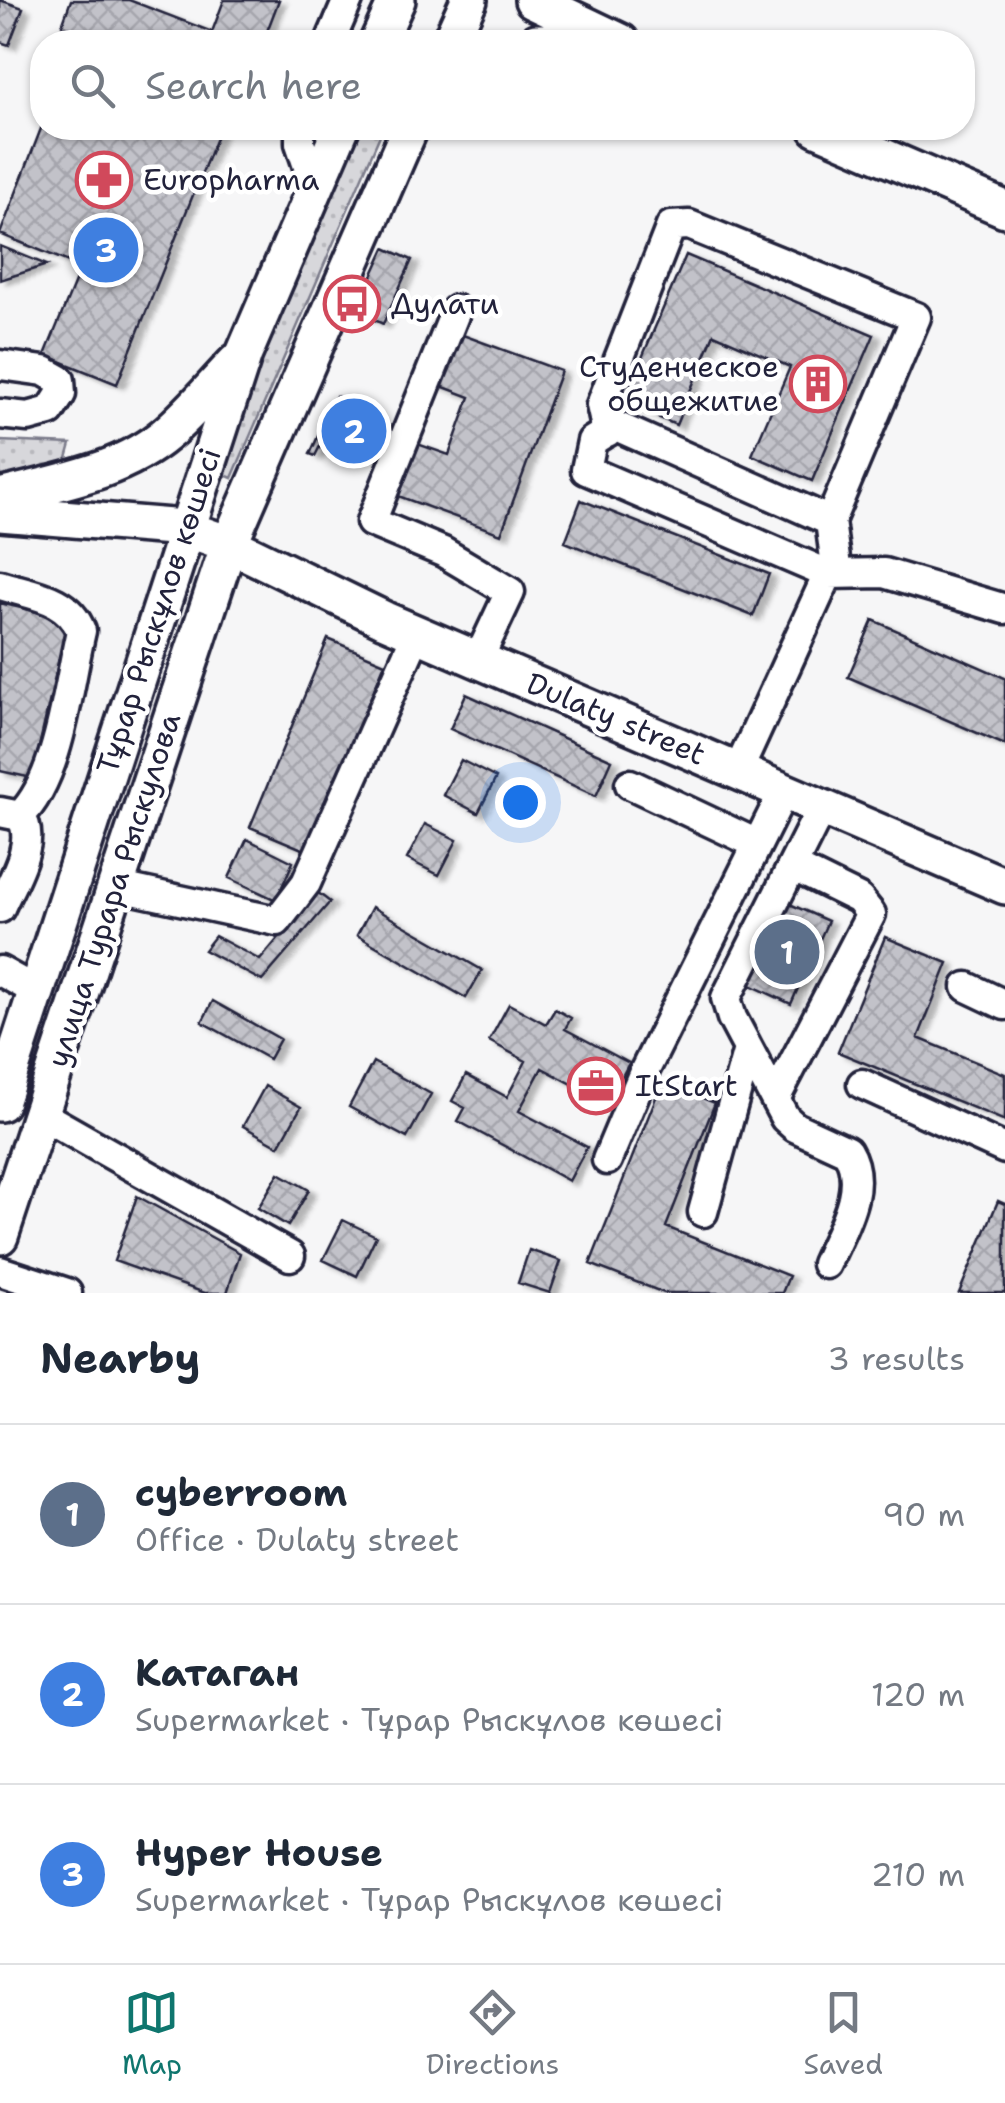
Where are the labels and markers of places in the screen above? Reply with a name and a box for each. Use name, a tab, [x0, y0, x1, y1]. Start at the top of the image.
pharmacy icon: Europharma	[74, 150, 134, 210]
place label: Europharma	[143, 159, 320, 200]
pin: 3	[74, 212, 138, 288]
bus stop icon: Дулати	[322, 274, 382, 334]
place label: Дулати	[391, 283, 499, 324]
place label: Студенческое общежитие	[579, 346, 779, 421]
building icon: Студенческое общежитие	[788, 354, 848, 414]
pin: 2	[322, 394, 386, 468]
pin: 1	[754, 914, 820, 990]
office icon: ItStart	[566, 1056, 626, 1116]
place label: ItStart	[635, 1065, 738, 1106]

